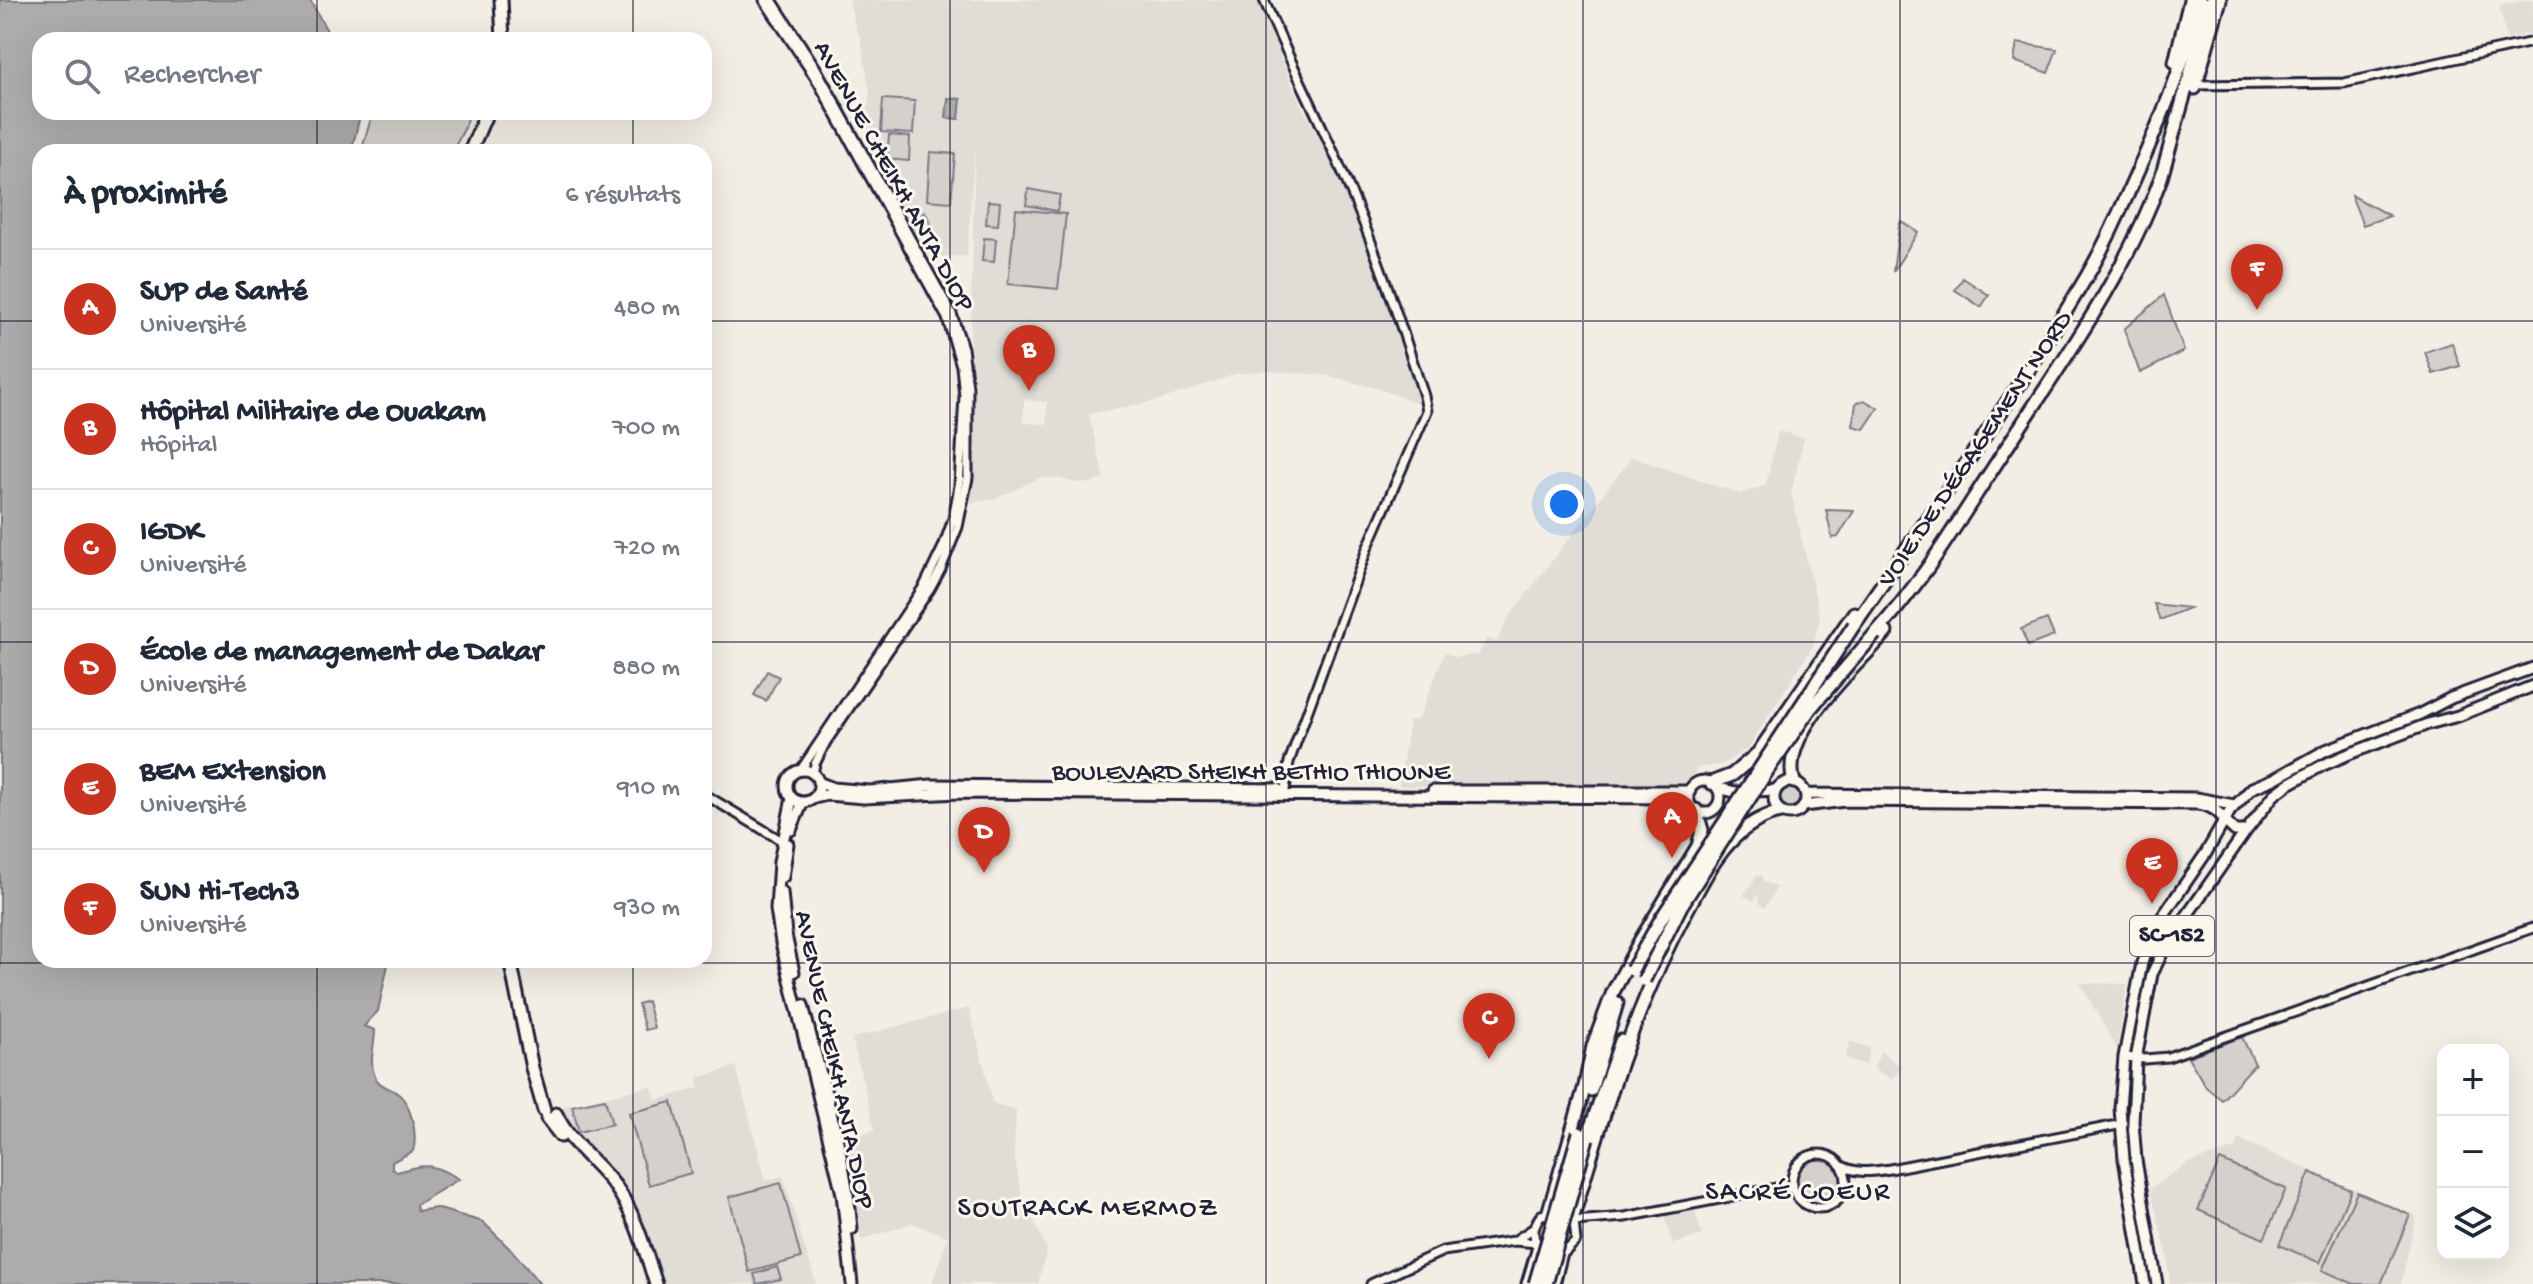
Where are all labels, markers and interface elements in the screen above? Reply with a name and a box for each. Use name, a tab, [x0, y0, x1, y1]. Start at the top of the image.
search box	[32, 32, 712, 120]
street label: AVENUE CHEIKH ANTA DIOP	[805, 37, 980, 318]
icon: search	[60, 54, 104, 98]
text: Rechercher	[124, 59, 260, 94]
text: À proximité	[64, 176, 227, 216]
text: 6 résultats	[565, 181, 680, 212]
pin: F	[2231, 244, 2283, 310]
text: SUP de Santé	[140, 276, 308, 311]
text: A	[82, 294, 98, 325]
text: 480 m	[614, 294, 680, 325]
street label: VOIE DE DÉGAGEMENT NORD	[1872, 306, 2081, 595]
text: Université	[140, 311, 246, 342]
pin: B	[1003, 325, 1055, 391]
text: Hôpital Militaire de Ouakam	[140, 396, 486, 431]
text: B	[83, 414, 97, 445]
text: 700 m	[612, 414, 680, 445]
text: Hôpital	[140, 431, 218, 462]
your location	[1544, 484, 1584, 524]
text: IGDK	[140, 516, 202, 551]
text: C	[83, 534, 97, 565]
text: 720 m	[614, 534, 680, 565]
text: Université	[140, 551, 246, 582]
text: École de management de Dakar	[140, 636, 543, 671]
text: D	[82, 654, 98, 685]
text: 880 m	[612, 654, 680, 685]
text: Université	[140, 671, 246, 702]
text: BEM Extension	[140, 756, 326, 791]
street label: BOULEVARD SHEIKH BETHIO THIOUNE	[1051, 759, 1451, 790]
text: E	[82, 774, 98, 805]
text: 910 m	[617, 774, 680, 805]
text: Université	[140, 791, 246, 822]
pin: A	[1646, 792, 1698, 858]
pin: D	[958, 807, 1010, 873]
pin: E	[2126, 838, 2178, 904]
text: SUN Hi-Tech3	[140, 876, 300, 911]
text: F	[83, 894, 97, 925]
text: 930 m	[614, 894, 680, 925]
street label: AVENUE CHEIKH ANTA DIOP	[785, 908, 879, 1213]
text: Université	[140, 911, 246, 942]
road number: SC-152	[2130, 916, 2214, 956]
pin: C	[1463, 993, 1515, 1059]
map controls	[2437, 1044, 2509, 1260]
button: +	[2437, 1044, 2509, 1116]
button: −	[2437, 1116, 2509, 1188]
district label: SACRÉ COEUR	[1705, 1177, 1891, 1210]
button: layers	[2437, 1188, 2509, 1260]
district label: SOUTRACK MERMOZ	[957, 1193, 1219, 1226]

